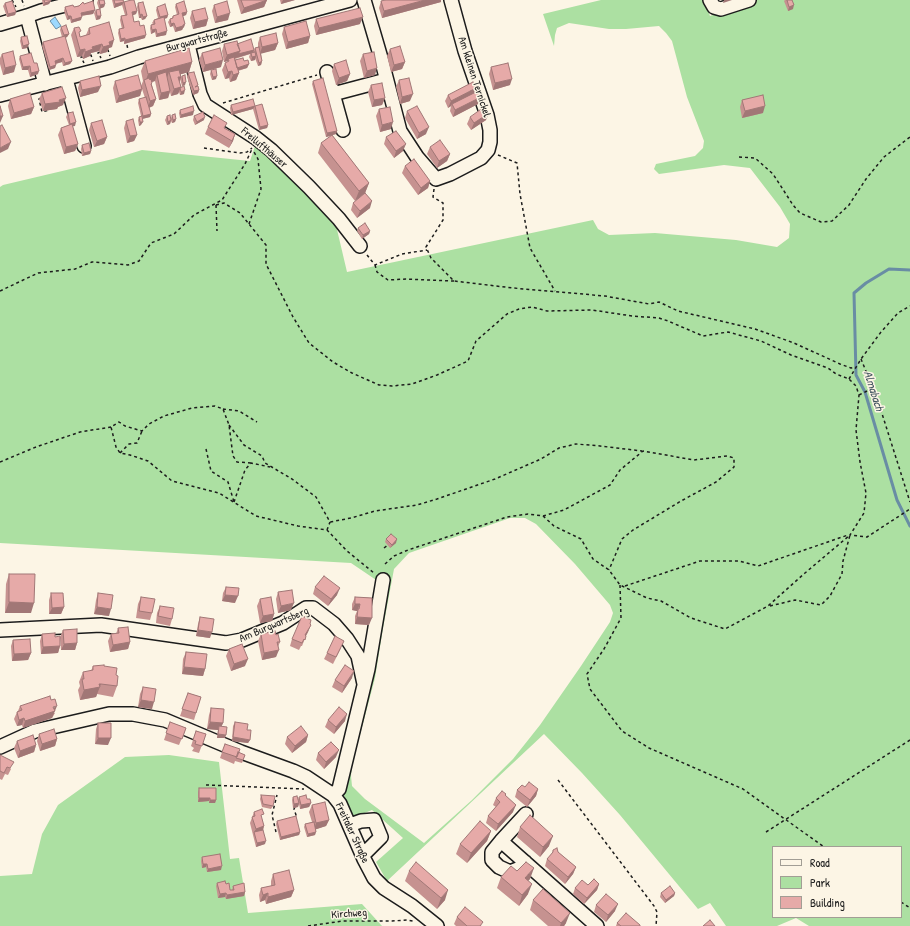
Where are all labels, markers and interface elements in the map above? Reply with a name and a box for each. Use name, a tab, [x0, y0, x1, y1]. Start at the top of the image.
street label: Burgwartstraße	[165, 26, 229, 56]
street label: Am kleinen Ternickel	[455, 35, 493, 119]
street label: Freilufthäuser	[238, 125, 290, 171]
water label: Almabach	[860, 369, 886, 413]
street label: Am Burgwartsberg	[237, 604, 311, 646]
street label: Freitaler Straße	[332, 801, 372, 865]
legend	[772, 846, 902, 918]
text: Road	[810, 854, 830, 871]
text: Park	[810, 874, 830, 891]
text: Building	[810, 894, 845, 911]
street label: Kirchweg	[331, 906, 367, 922]

